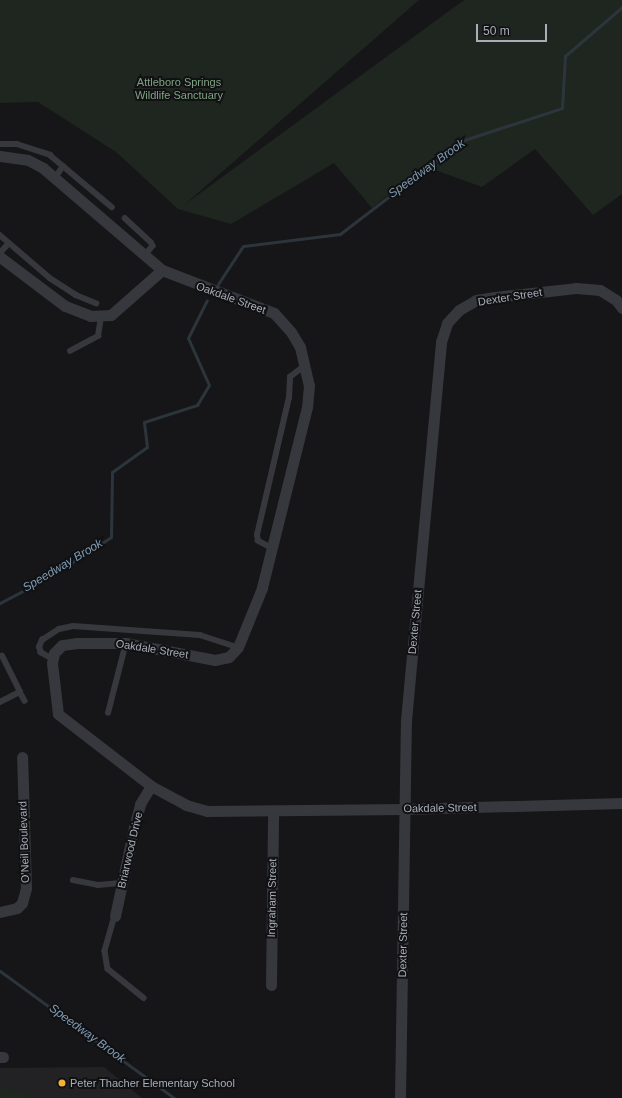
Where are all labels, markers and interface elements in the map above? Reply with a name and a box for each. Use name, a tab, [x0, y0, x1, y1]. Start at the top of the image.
scale bar	[478, 16, 549, 42]
text: 50 m	[483, 24, 510, 38]
park label: Attleboro Springs Wildlife Sanctuary	[135, 76, 223, 102]
water label: Speedway Brook	[386, 137, 468, 201]
street label: Oakdale Street	[194, 279, 268, 317]
street label: Dexter Street	[477, 285, 543, 309]
water label: Speedway Brook	[20, 536, 106, 596]
street label: Dexter Street	[406, 589, 424, 655]
street label: Oakdale Street	[115, 637, 189, 661]
street label: O'Neil Boulevard	[16, 801, 32, 883]
street label: Oakdale Street	[403, 801, 477, 815]
street label: Briarwood Drive	[115, 810, 145, 890]
street label: Ingraham Street	[265, 858, 279, 938]
street label: Dexter Street	[396, 912, 410, 978]
water label: Speedway Brook	[46, 1002, 128, 1066]
place label: Peter Thacher Elementary School	[70, 1076, 235, 1090]
marker: Peter Thacher Elementary School	[57, 1078, 67, 1088]

